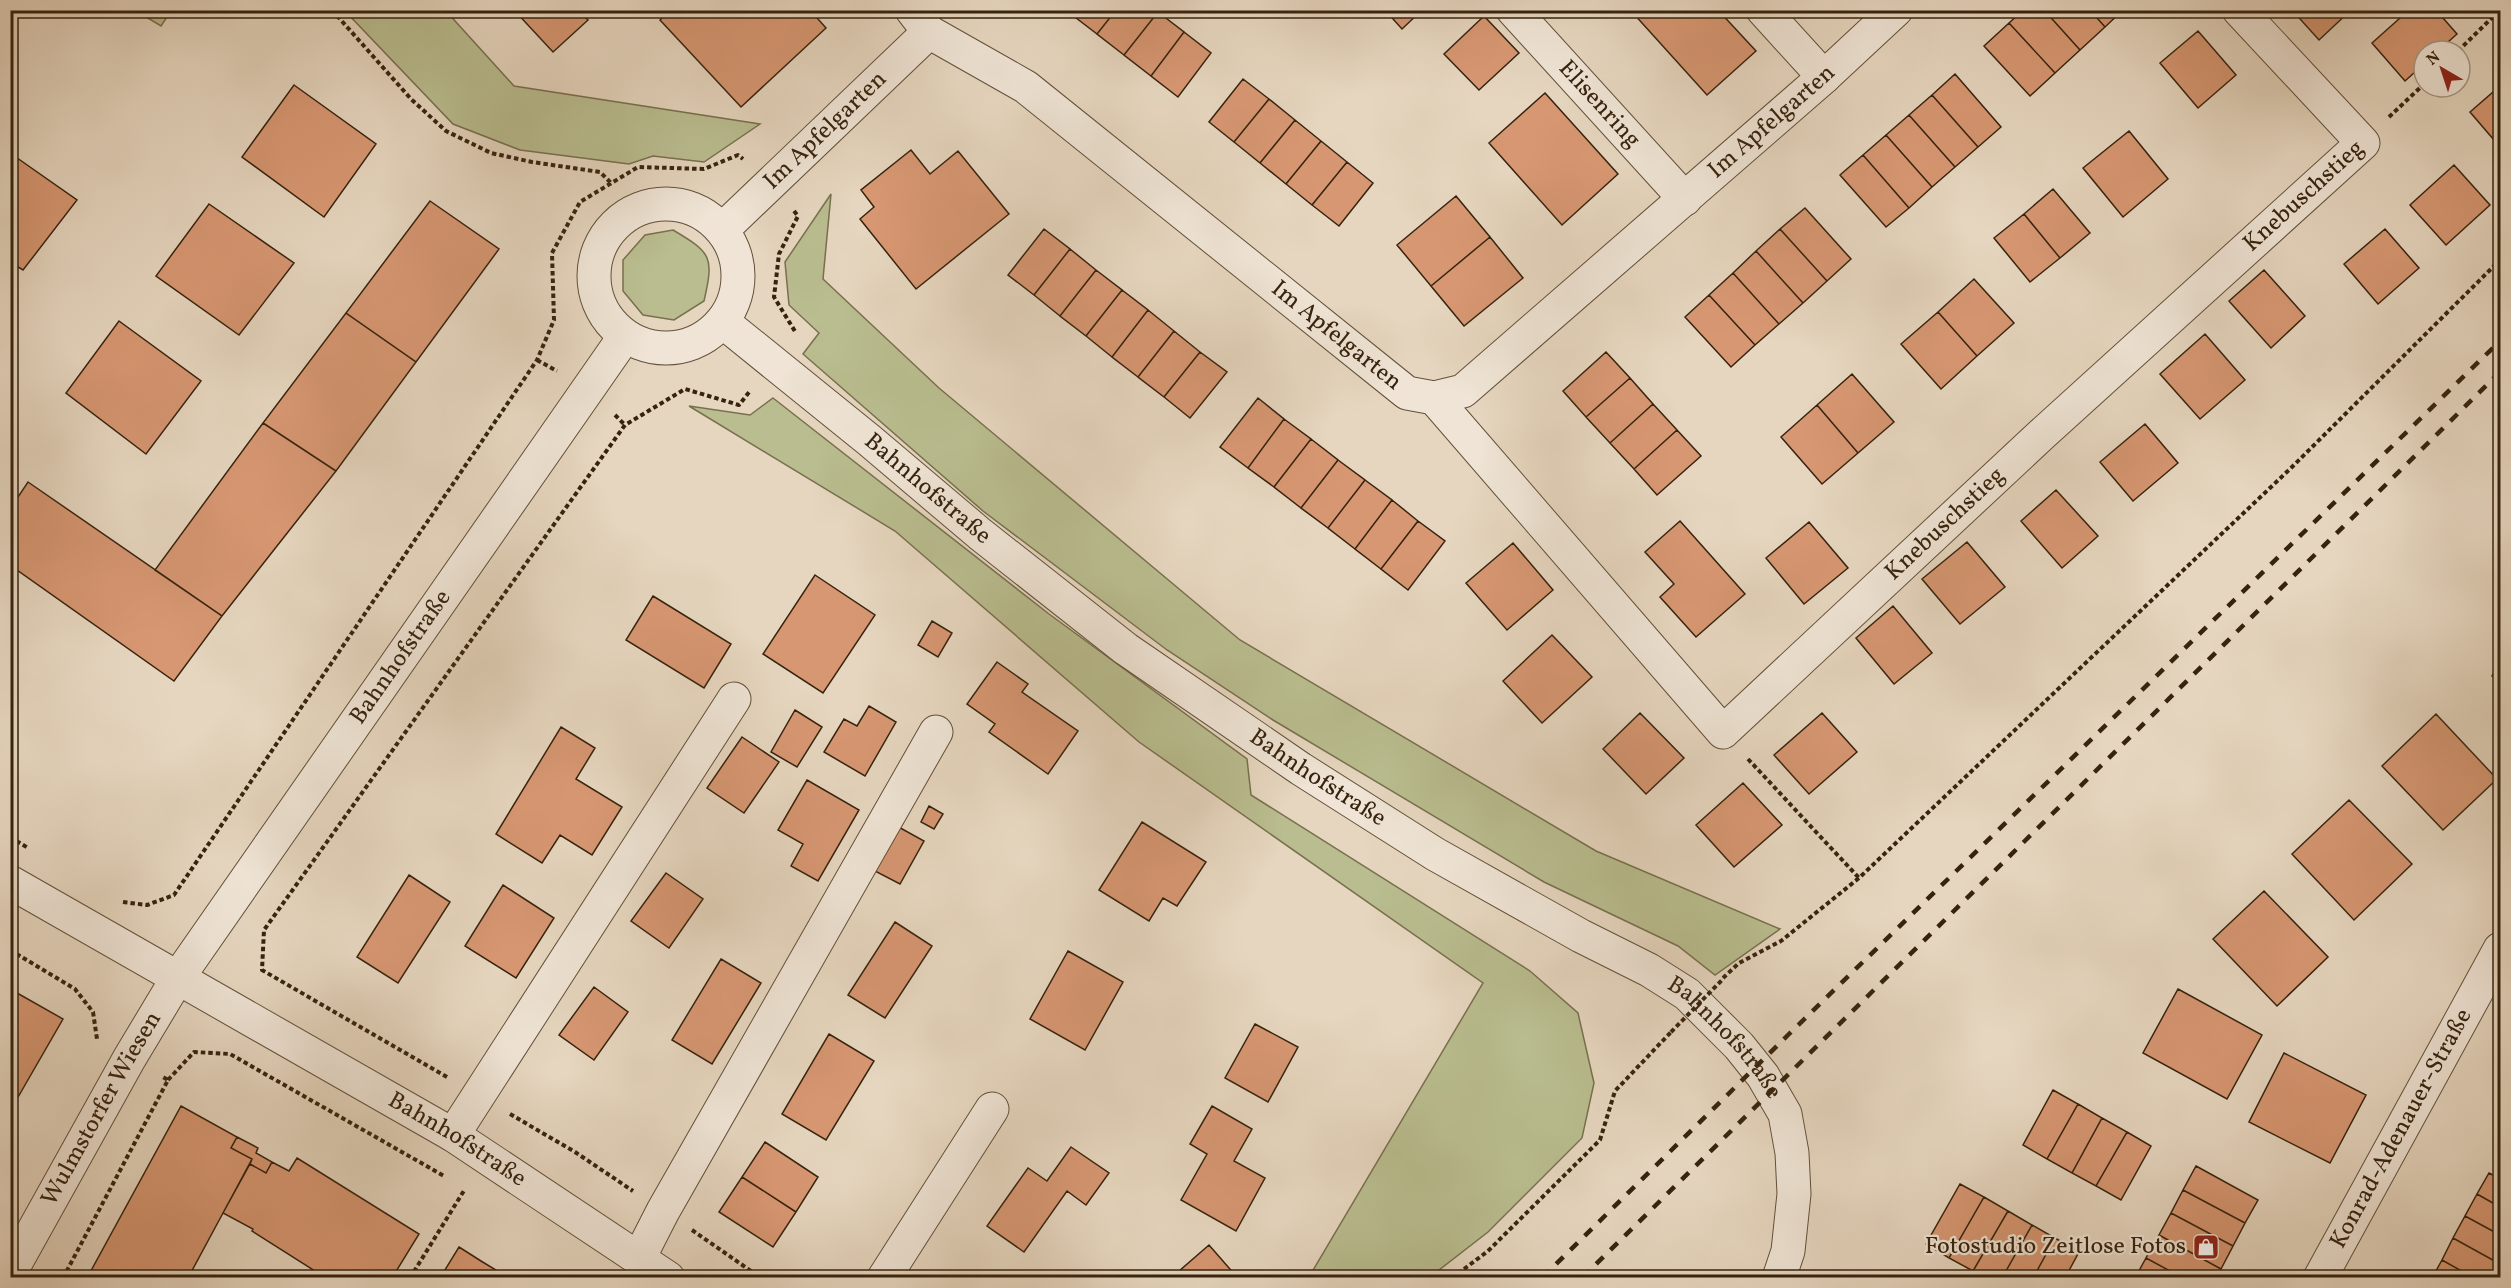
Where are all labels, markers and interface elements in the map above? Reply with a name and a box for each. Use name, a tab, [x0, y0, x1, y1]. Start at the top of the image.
north arrow	[2412, 39, 2472, 99]
text: N	[2422, 46, 2446, 71]
street label: Elisenring	[1550, 53, 1648, 156]
street label: Im Apfelgarten	[1701, 57, 1844, 187]
street label: Im Apfelgarten	[756, 64, 895, 198]
street label: Knebuschstieg	[2236, 132, 2372, 260]
street label: Im Apfelgarten	[1263, 273, 1409, 399]
street label: Bahnhofstraße	[856, 425, 998, 553]
street label: Knebuschstieg	[1878, 460, 2013, 589]
street label: Bahnhofstraße	[342, 583, 460, 732]
street label: Bahnhofstraße	[1242, 721, 1392, 836]
street label: Bahnhofstraße	[1660, 968, 1790, 1106]
street label: Konrad-Adenauer-Straße	[2322, 1003, 2481, 1255]
street label: Wulmstorfer Wiesen	[33, 1005, 170, 1212]
street label: Bahnhofstraße	[381, 1084, 533, 1196]
place label: Fotostudio Zeitlose Fotos	[1925, 1230, 2186, 1264]
shop icon: Fotostudio Zeitlose Fotos	[2191, 1232, 2221, 1262]

